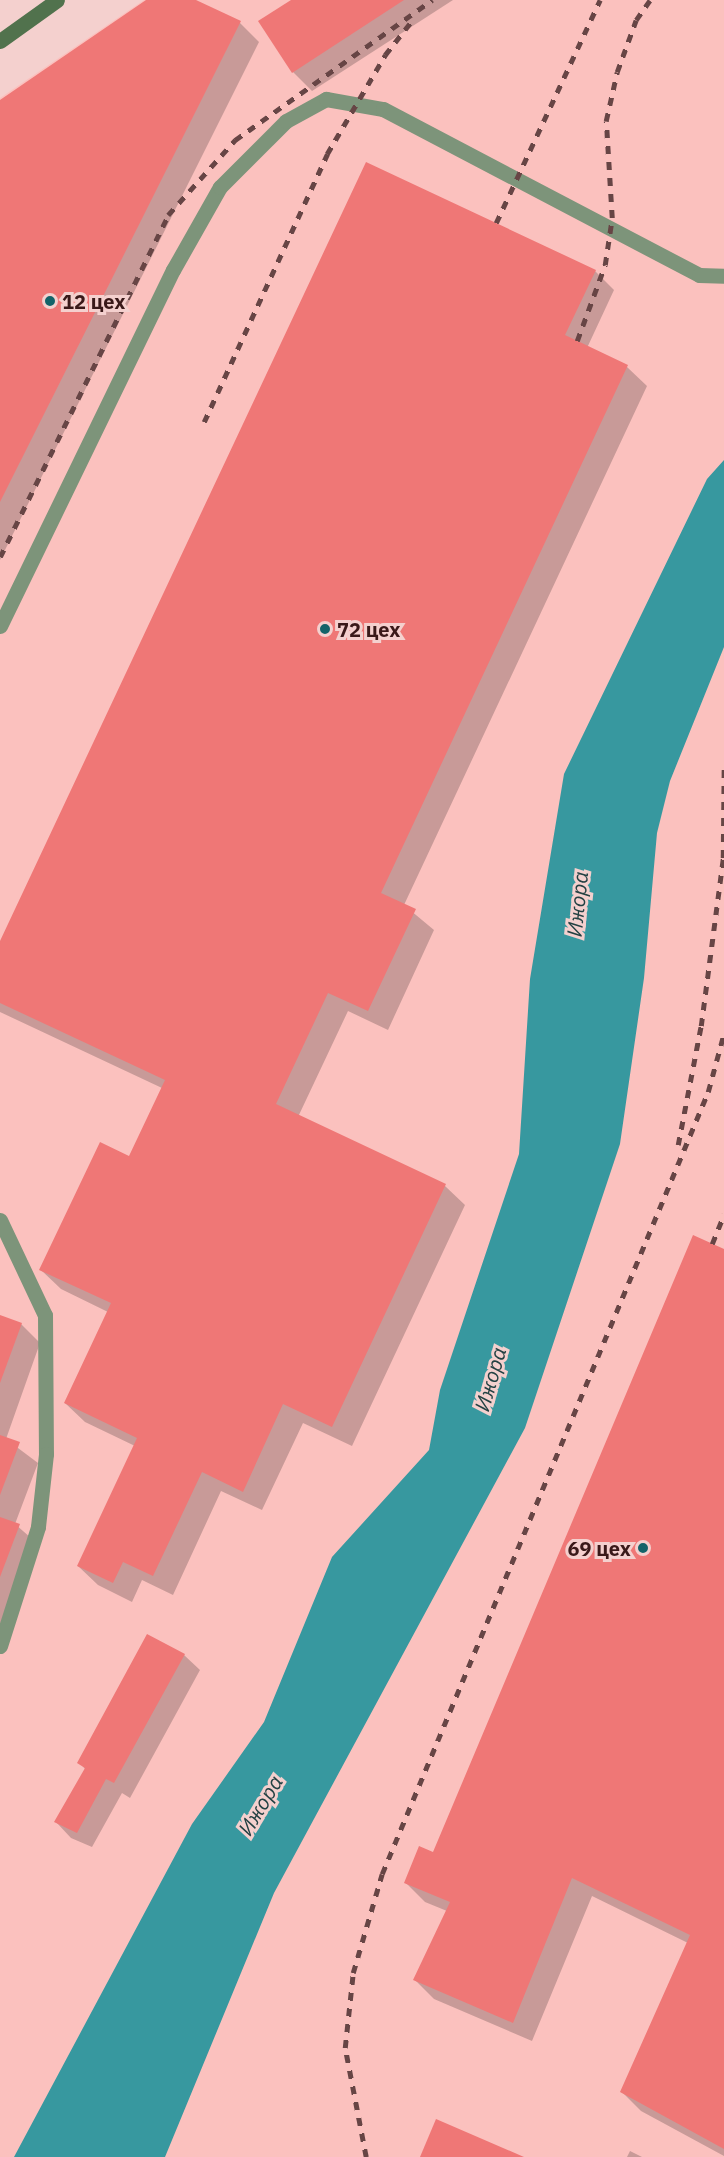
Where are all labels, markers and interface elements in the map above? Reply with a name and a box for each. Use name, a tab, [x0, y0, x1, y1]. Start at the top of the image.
place label: 12 цех	[62, 289, 125, 313]
marker: 12 цех	[43, 294, 57, 308]
place label: 72 цех	[337, 617, 400, 641]
marker: 72 цех	[318, 622, 332, 636]
water label: Ижора	[561, 870, 593, 938]
water label: Ижора	[469, 1344, 511, 1414]
place label: 69 цех	[568, 1536, 631, 1560]
marker: 69 цех	[636, 1541, 650, 1555]
water label: Ижора	[232, 1770, 288, 1840]

